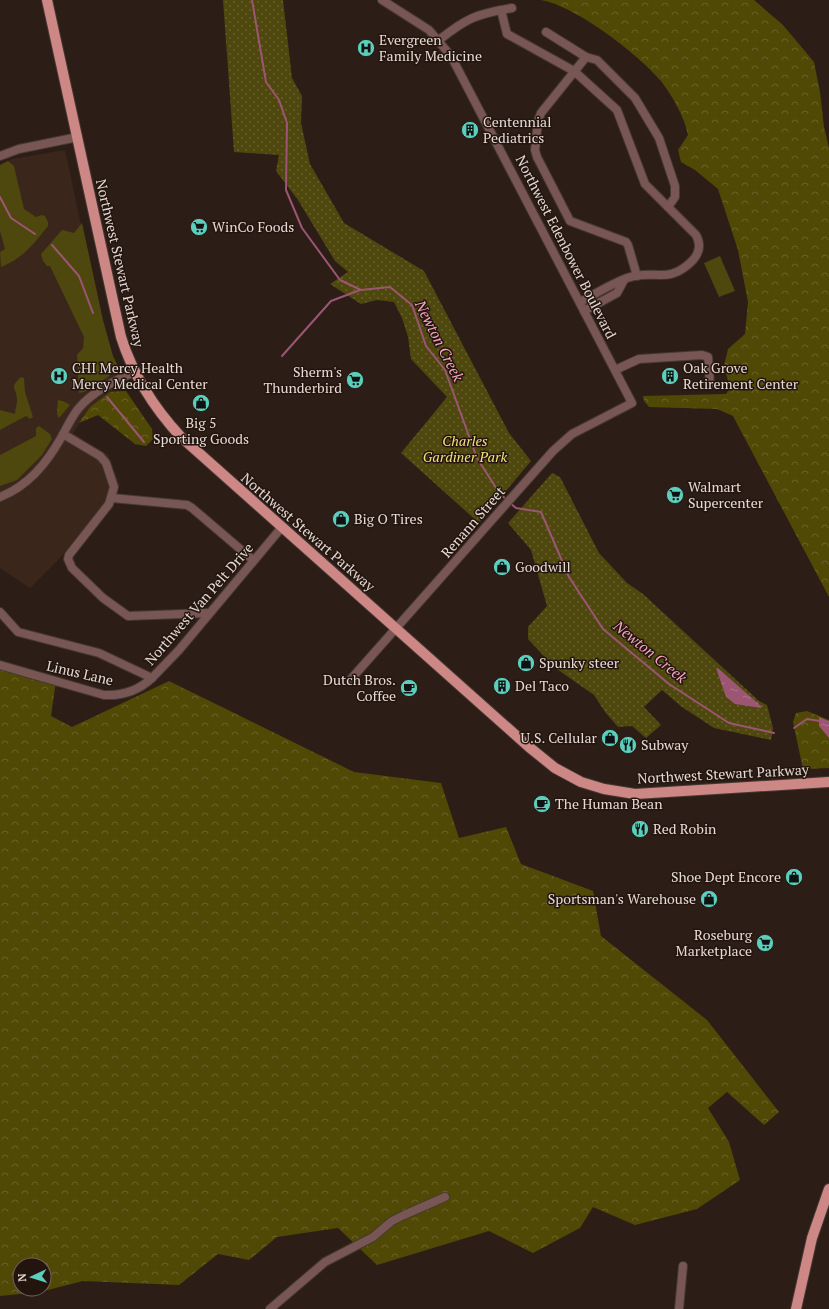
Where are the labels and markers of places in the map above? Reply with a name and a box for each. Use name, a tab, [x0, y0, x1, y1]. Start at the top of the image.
place label: Evergreen Family Medicine	[379, 30, 482, 65]
hospital icon: Evergreen Family Medicine	[356, 38, 376, 58]
place label: Centennial Pediatrics	[483, 112, 551, 147]
building icon: Centennial Pediatrics	[460, 120, 480, 140]
supermarket icon: WinCo Foods	[189, 217, 209, 237]
place label: WinCo Foods	[212, 217, 294, 236]
place label: CHI Mercy Health Mercy Medical Center	[72, 358, 208, 393]
place label: Oak Grove Retirement Center	[683, 358, 799, 393]
place label: Sherm's Thunderbird	[264, 362, 342, 397]
hospital icon: CHI Mercy Health Mercy Medical Center	[49, 366, 69, 386]
building icon: Oak Grove Retirement Center	[660, 366, 680, 386]
supermarket icon: Sherm's Thunderbird	[345, 370, 365, 390]
shop icon: Big 5 Sporting Goods	[191, 393, 211, 413]
place label: Big 5 Sporting Goods	[153, 413, 249, 448]
place label: Walmart Supercenter	[688, 477, 764, 512]
supermarket icon: Walmart Supercenter	[665, 485, 685, 505]
shop icon: Big O Tires	[331, 509, 351, 529]
place label: Big O Tires	[354, 509, 423, 528]
shop icon: Goodwill	[492, 557, 512, 577]
place label: Goodwill	[515, 557, 571, 576]
shop icon: Spunky steer	[516, 653, 536, 673]
place label: Spunky steer	[539, 653, 620, 672]
place label: Dutch Bros. Coffee	[323, 670, 396, 705]
building icon: Del Taco	[492, 676, 512, 696]
place label: Del Taco	[515, 676, 569, 695]
cafe icon: Dutch Bros. Coffee	[399, 678, 419, 698]
place label: U.S. Cellular	[521, 728, 598, 747]
shop icon: U.S. Cellular	[600, 728, 620, 748]
restaurant icon: Subway	[618, 735, 638, 755]
place label: Subway	[641, 735, 689, 754]
cafe icon: The Human Bean	[532, 794, 552, 814]
place label: The Human Bean	[555, 794, 663, 813]
restaurant icon: Red Robin	[630, 819, 650, 839]
place label: Red Robin	[653, 819, 717, 838]
place label: Shoe Dept Encore	[671, 867, 781, 886]
shop icon: Shoe Dept Encore	[784, 867, 804, 887]
place label: Sportsman's Warehouse	[548, 889, 696, 908]
shop icon: Sportsman's Warehouse	[699, 889, 719, 909]
place label: Roseburg Marketplace	[676, 925, 753, 960]
supermarket icon: Roseburg Marketplace	[755, 933, 775, 953]

